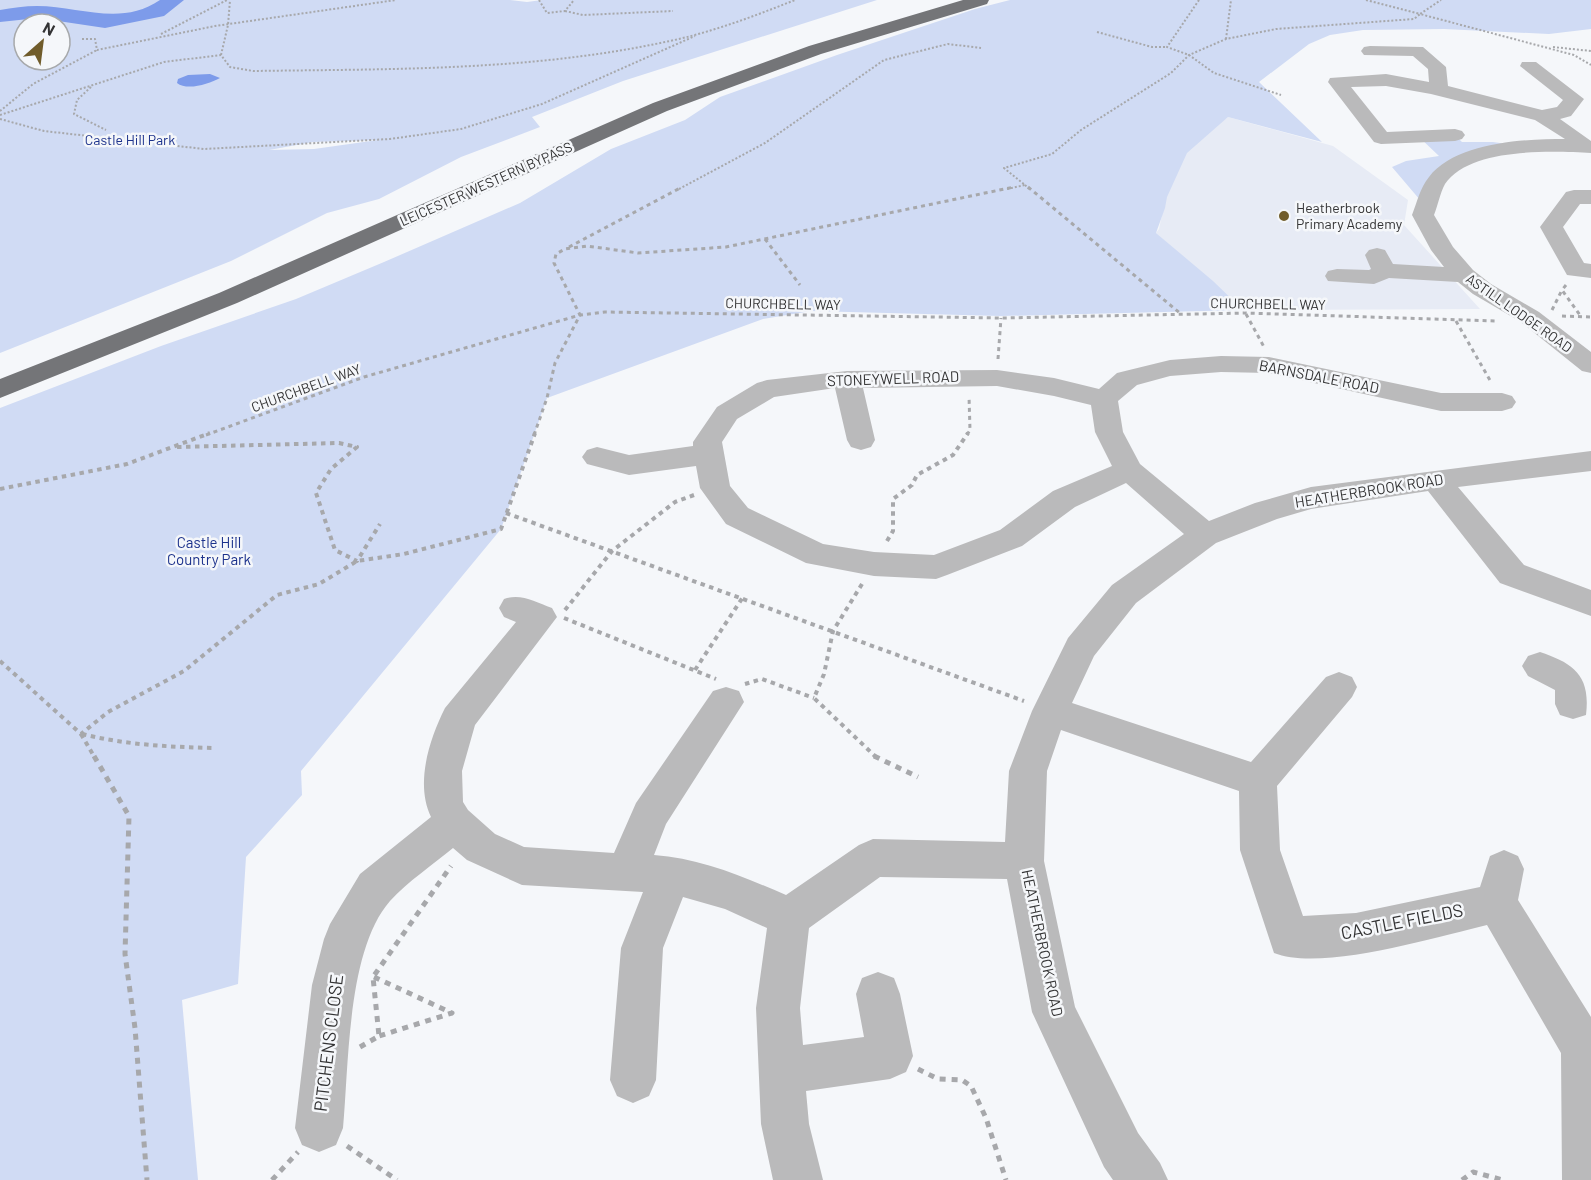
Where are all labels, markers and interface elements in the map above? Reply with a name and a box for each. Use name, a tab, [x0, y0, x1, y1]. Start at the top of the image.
north arrow	[12, 12, 72, 72]
text: N	[40, 17, 58, 39]
park label: Castle Hill Park	[85, 131, 175, 148]
street label: LEICESTER WESTERN BYPASS	[397, 138, 575, 229]
place label: Heatherbrook Primary Academy	[1296, 199, 1403, 232]
marker: Heatherbrook Primary Academy	[1277, 209, 1291, 223]
street label: ASTILL LODGE ROAD	[1463, 270, 1576, 356]
street label: CHURCHBELL WAY	[725, 294, 841, 313]
street label: CHURCHBELL WAY	[1210, 294, 1326, 313]
street label: BARNSDALE ROAD	[1258, 356, 1381, 396]
street label: CHURCHBELL WAY	[249, 360, 363, 415]
street label: STONEYWELL ROAD	[827, 367, 959, 389]
street label: HEATHERBROOK ROAD	[1293, 469, 1444, 511]
park label: Castle Hill Country Park	[167, 533, 252, 568]
street label: HEATHERBROOK ROAD	[1019, 868, 1067, 1018]
street label: CASTLE FIELDS	[1339, 898, 1465, 944]
street label: PITCHENS CLOSE	[309, 973, 347, 1113]

